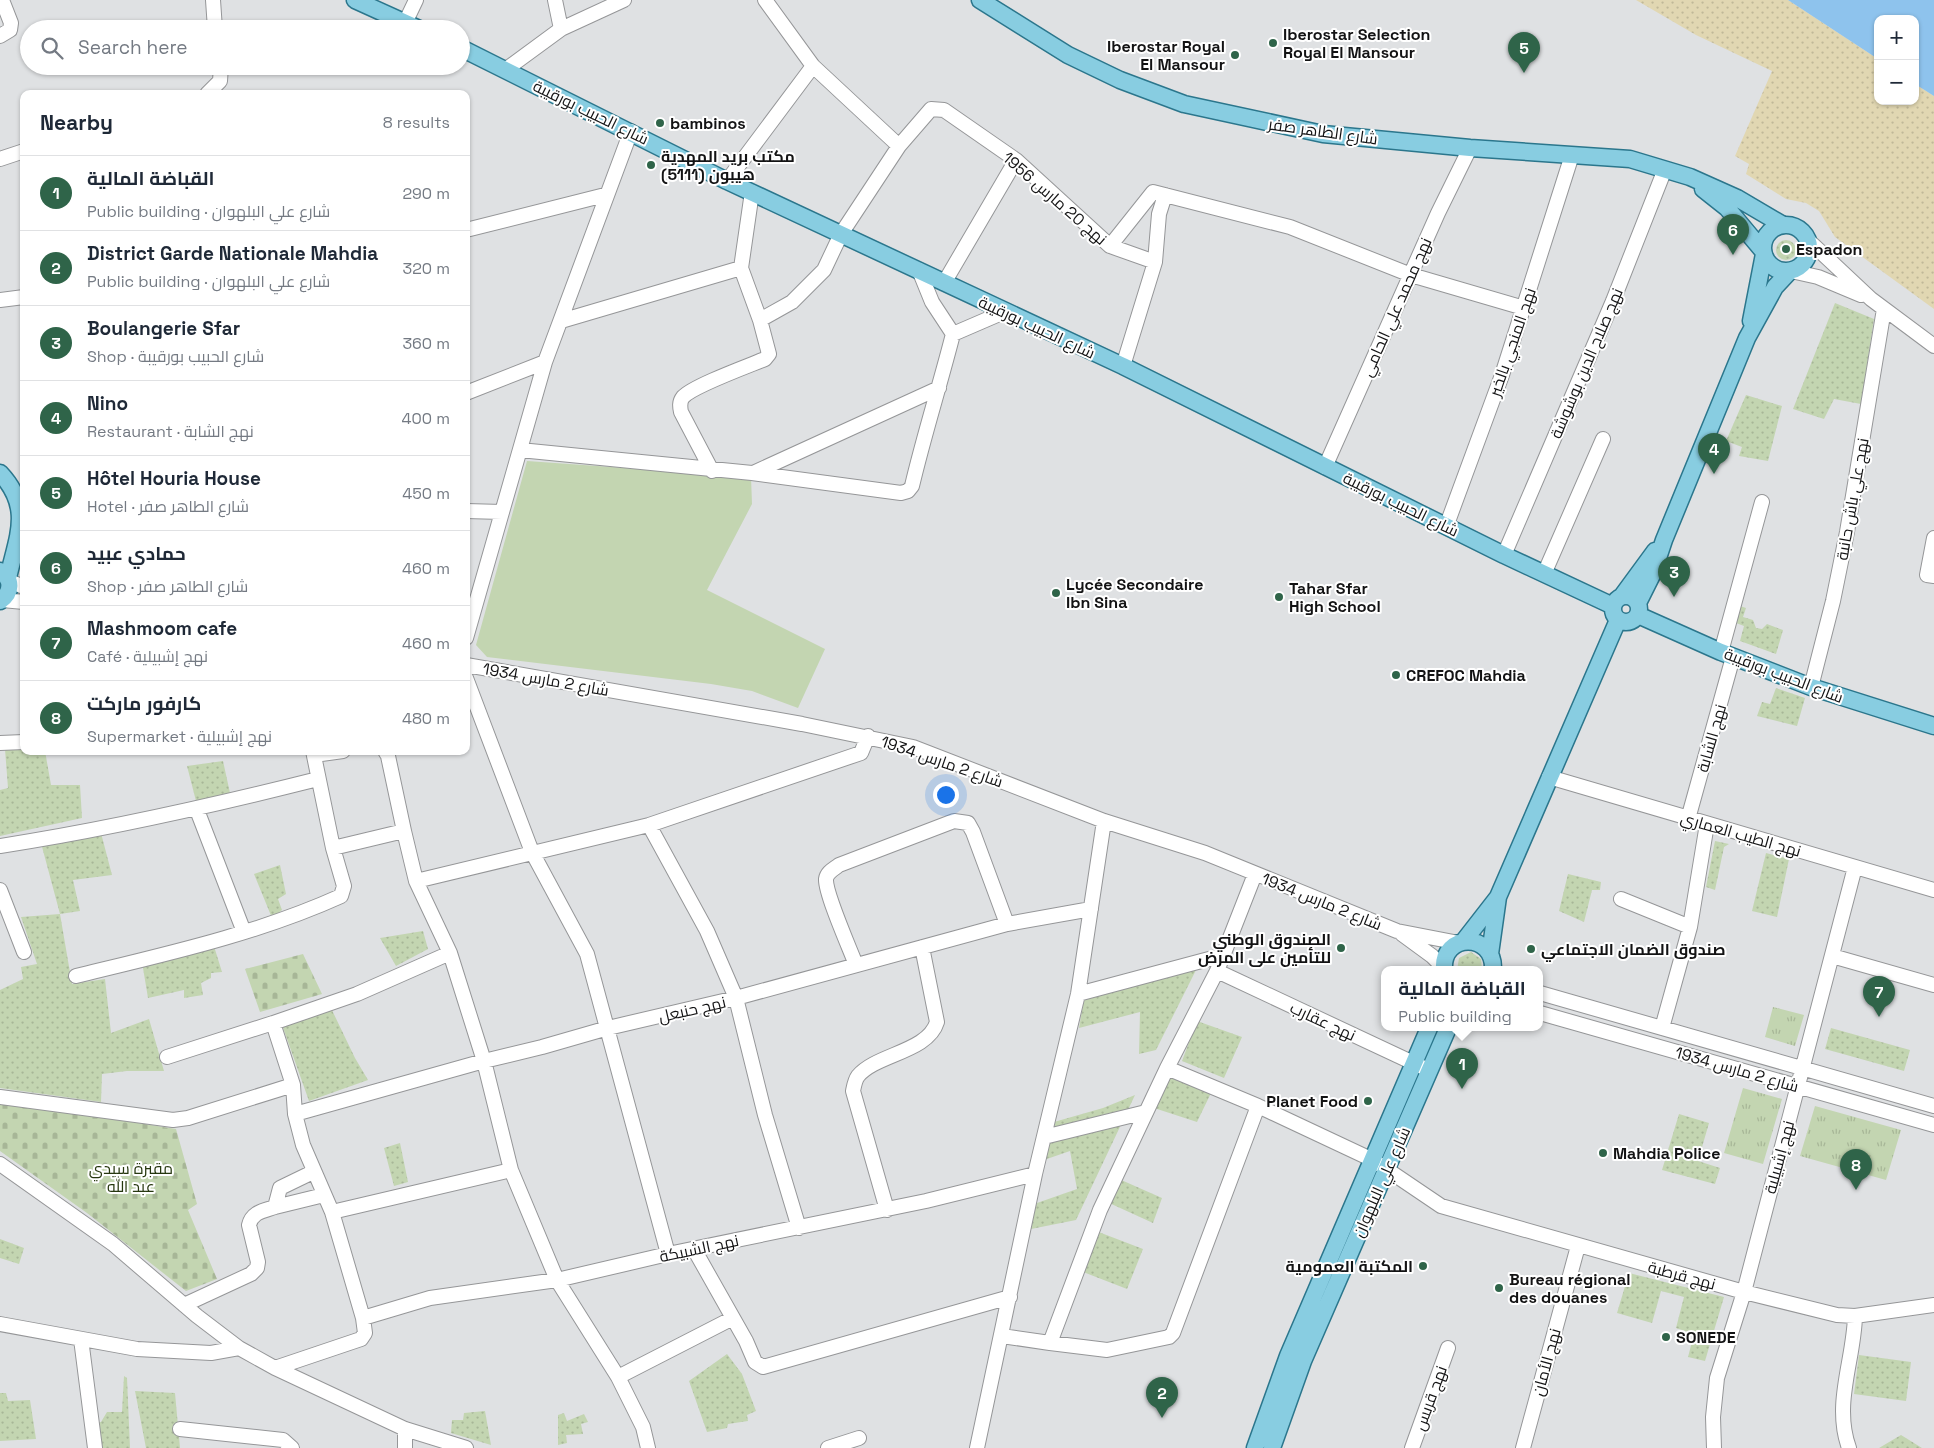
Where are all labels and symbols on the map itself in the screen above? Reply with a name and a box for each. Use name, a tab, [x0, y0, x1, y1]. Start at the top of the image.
place label: Iberostar Selection Royal El Mansour	[1283, 24, 1430, 63]
pin: 5	[1508, 32, 1540, 73]
place label: Iberostar Royal El Mansour	[1107, 36, 1225, 75]
marker: Iberostar Selection Royal El Mansour	[1267, 37, 1279, 49]
marker: Iberostar Royal El Mansour	[1229, 49, 1241, 61]
street label: شارع الحبيب بورقيبة	[529, 75, 652, 150]
place label: bambinos	[670, 113, 746, 134]
street label: شارع الطاهر صفر	[1266, 113, 1379, 151]
marker: bambinos	[654, 117, 666, 129]
place label: مكتب بريد المهدية هيبون (5111)	[661, 146, 795, 185]
street label: نهج 20 مارس 1956	[997, 147, 1111, 250]
marker: مكتب بريد المهدية هيبون (5111)	[645, 159, 657, 171]
pin: 6	[1717, 214, 1749, 255]
street label: نهج محمد علي الحامي	[1356, 234, 1439, 381]
place label: Espadon	[1796, 239, 1862, 260]
marker: Espadon	[1780, 243, 1792, 255]
street label: نهج المنجي بالخير	[1484, 285, 1544, 401]
street label: نهج صلاح الدين بوشوشة	[1545, 285, 1629, 442]
street label: شارع الحبيب بورقيبة	[975, 291, 1098, 365]
pin: 4	[1698, 433, 1730, 474]
street label: نهج علي باش حانبة	[1831, 436, 1877, 562]
street label: شارع الحبيب بورقيبة	[1339, 467, 1462, 542]
pin: 3	[1658, 556, 1690, 597]
place label: Lycée Secondaire Ibn Sina	[1066, 574, 1203, 613]
place label: Tahar Sfar High School	[1289, 578, 1381, 617]
marker: Lycée Secondaire Ibn Sina	[1050, 587, 1062, 599]
marker: Tahar Sfar High School	[1273, 591, 1285, 603]
street label: شارع الحبيب بورقيبة	[1721, 643, 1846, 709]
street label: شارع 2 مارس 1934	[481, 658, 611, 702]
place label: CREFOC Mahdia	[1406, 665, 1526, 686]
marker: CREFOC Mahdia	[1390, 669, 1402, 681]
street label: نهج الشابة	[1692, 702, 1732, 775]
street label: شارع 2 مارس 1934	[878, 731, 1006, 793]
your location	[933, 782, 959, 808]
street label: نهج الطيب العماري	[1677, 807, 1804, 865]
street label: شارع 2 مارس 1934	[1258, 868, 1385, 936]
place label: الصندوق الوطني للتأمين على المرض	[1198, 929, 1331, 968]
place label: صندوق الضمان الاجتماعي	[1541, 939, 1726, 962]
marker: الصندوق الوطني للتأمين على المرض	[1335, 942, 1347, 954]
marker: صندوق الضمان الاجتماعي	[1525, 943, 1537, 955]
pin: 7	[1863, 976, 1895, 1017]
street label: نهج حنبعل	[656, 992, 728, 1028]
street label: نهج عقارب	[1286, 997, 1359, 1047]
street label: شارع 2 مارس 1934	[1672, 1042, 1801, 1098]
pin: 1	[1446, 1048, 1478, 1089]
place label: Planet Food	[1266, 1091, 1358, 1112]
marker: Planet Food	[1362, 1095, 1374, 1107]
street label: نهج إشبيلية	[1760, 1118, 1800, 1196]
street label: شارع علي البلهوان	[1348, 1124, 1418, 1242]
place label: Mahdia Police	[1613, 1143, 1720, 1164]
marker: Mahdia Police	[1597, 1147, 1609, 1159]
pin: 8	[1840, 1149, 1872, 1190]
park label: مقبرة سيدي عبد الله	[89, 1158, 173, 1197]
street label: نهج الشبيكة	[657, 1230, 741, 1268]
place label: المكتبة العمومية	[1285, 1256, 1413, 1277]
street label: نهج قرطبة	[1645, 1256, 1718, 1296]
marker: المكتبة العمومية	[1417, 1260, 1429, 1272]
place label: Bureau régional des douanes	[1509, 1269, 1631, 1308]
marker: Bureau régional des douanes	[1493, 1282, 1505, 1294]
street label: نهج الأمان	[1527, 1326, 1567, 1399]
place label: SONEDE	[1676, 1327, 1736, 1348]
marker: SONEDE	[1660, 1331, 1672, 1343]
street label: نهج قربس	[1409, 1363, 1453, 1434]
pin: 2	[1146, 1377, 1178, 1418]

